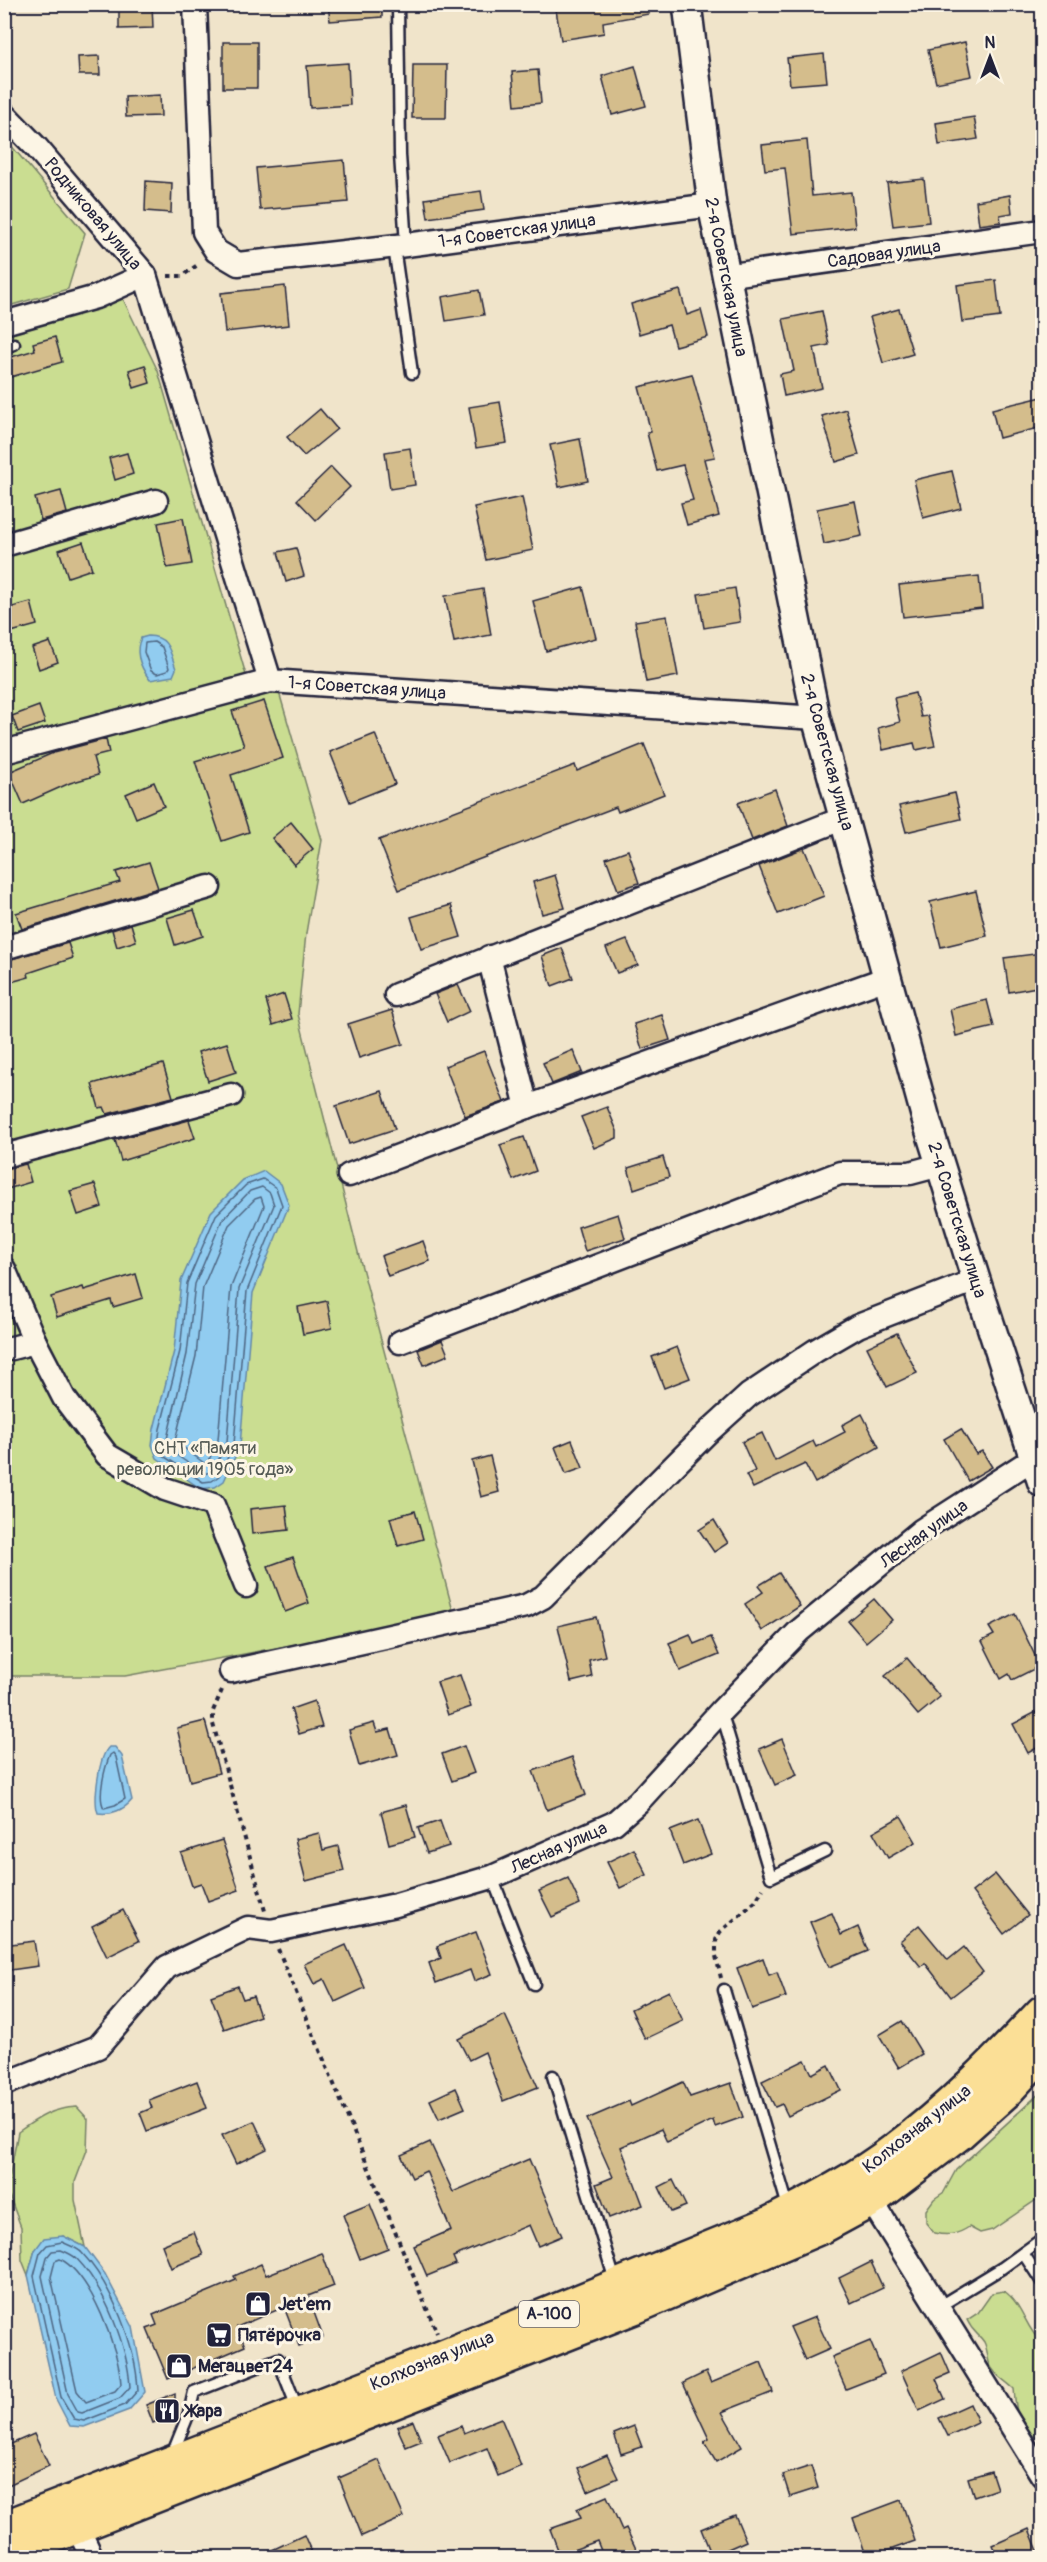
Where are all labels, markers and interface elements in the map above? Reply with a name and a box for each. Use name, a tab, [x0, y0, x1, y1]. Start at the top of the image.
north arrow	[960, 27, 1020, 87]
text: N	[985, 33, 996, 53]
street label: Родниковая улица	[39, 153, 147, 275]
street label: 2-я Советская улица	[699, 195, 753, 359]
street label: 1-я Советская улица	[437, 209, 597, 253]
street label: Садовая улица	[826, 235, 942, 273]
street label: 1-я Советская улица	[287, 671, 447, 705]
street label: 2-я Советская улица	[795, 671, 859, 833]
street label: 2-я Советская улица	[922, 1139, 992, 1301]
park label: СНТ «Памяти революции 1905 года»	[117, 1437, 293, 1481]
street label: Лесная улица	[875, 1494, 973, 1574]
street label: Лесная улица	[506, 1816, 611, 1880]
street label: Колхозная улица	[858, 2079, 976, 2179]
shop icon: Jet'em	[243, 2289, 273, 2319]
place label: Jet'em	[278, 2293, 331, 2316]
road number: А-100	[519, 2301, 579, 2327]
supermarket icon: Пятёрочка	[204, 2320, 234, 2350]
place label: Пятёрочка	[238, 2324, 322, 2347]
street label: Колхозная улица	[367, 2326, 497, 2396]
shop icon: Мегацвет24	[164, 2351, 194, 2381]
place label: Мегацвет24	[198, 2355, 293, 2378]
restaurant icon: Жара	[152, 2396, 182, 2426]
place label: Жара	[183, 2400, 223, 2423]

